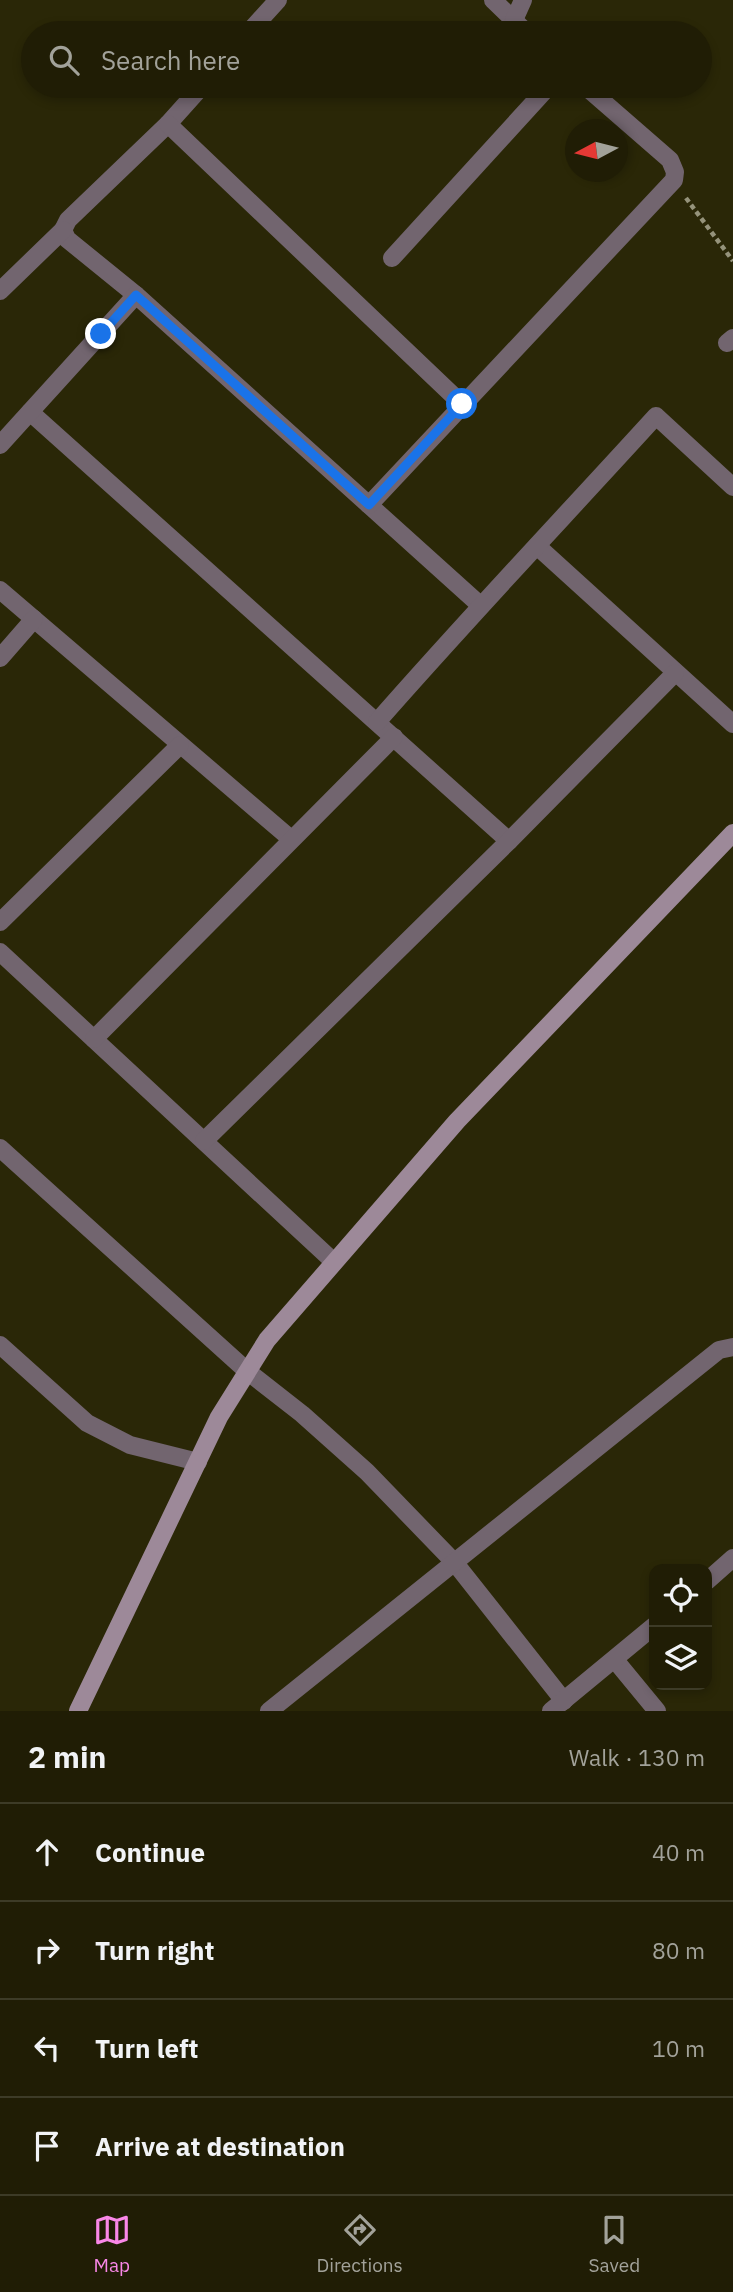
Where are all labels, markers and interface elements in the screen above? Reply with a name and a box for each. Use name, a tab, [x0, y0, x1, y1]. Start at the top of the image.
search box	[21, 21, 712, 98]
icon: search	[45, 41, 83, 79]
text: Search here	[101, 43, 240, 77]
north arrow	[565, 119, 628, 182]
route end	[85, 318, 116, 349]
route start	[446, 388, 477, 419]
map controls	[649, 1564, 712, 1690]
button: locate	[649, 1564, 712, 1627]
button: layers	[649, 1627, 712, 1690]
text: 2 min	[28, 1737, 106, 1776]
text: Walk · 130 m	[569, 1742, 705, 1772]
icon: ahead	[28, 1833, 66, 1871]
text: Continue	[95, 1835, 205, 1869]
text: 40 m	[652, 1837, 705, 1867]
icon: right	[28, 1931, 66, 1969]
text: Turn right	[95, 1933, 214, 1967]
text: 80 m	[652, 1935, 705, 1965]
icon: left	[28, 2029, 66, 2067]
text: Turn left	[95, 2031, 198, 2065]
text: 10 m	[652, 2033, 705, 2063]
icon: arrive	[28, 2127, 66, 2165]
text: Arrive at destination	[95, 2129, 345, 2163]
tab: Map	[93, 2211, 131, 2277]
tab: Directions	[316, 2211, 403, 2277]
tab: Saved	[589, 2211, 640, 2277]

